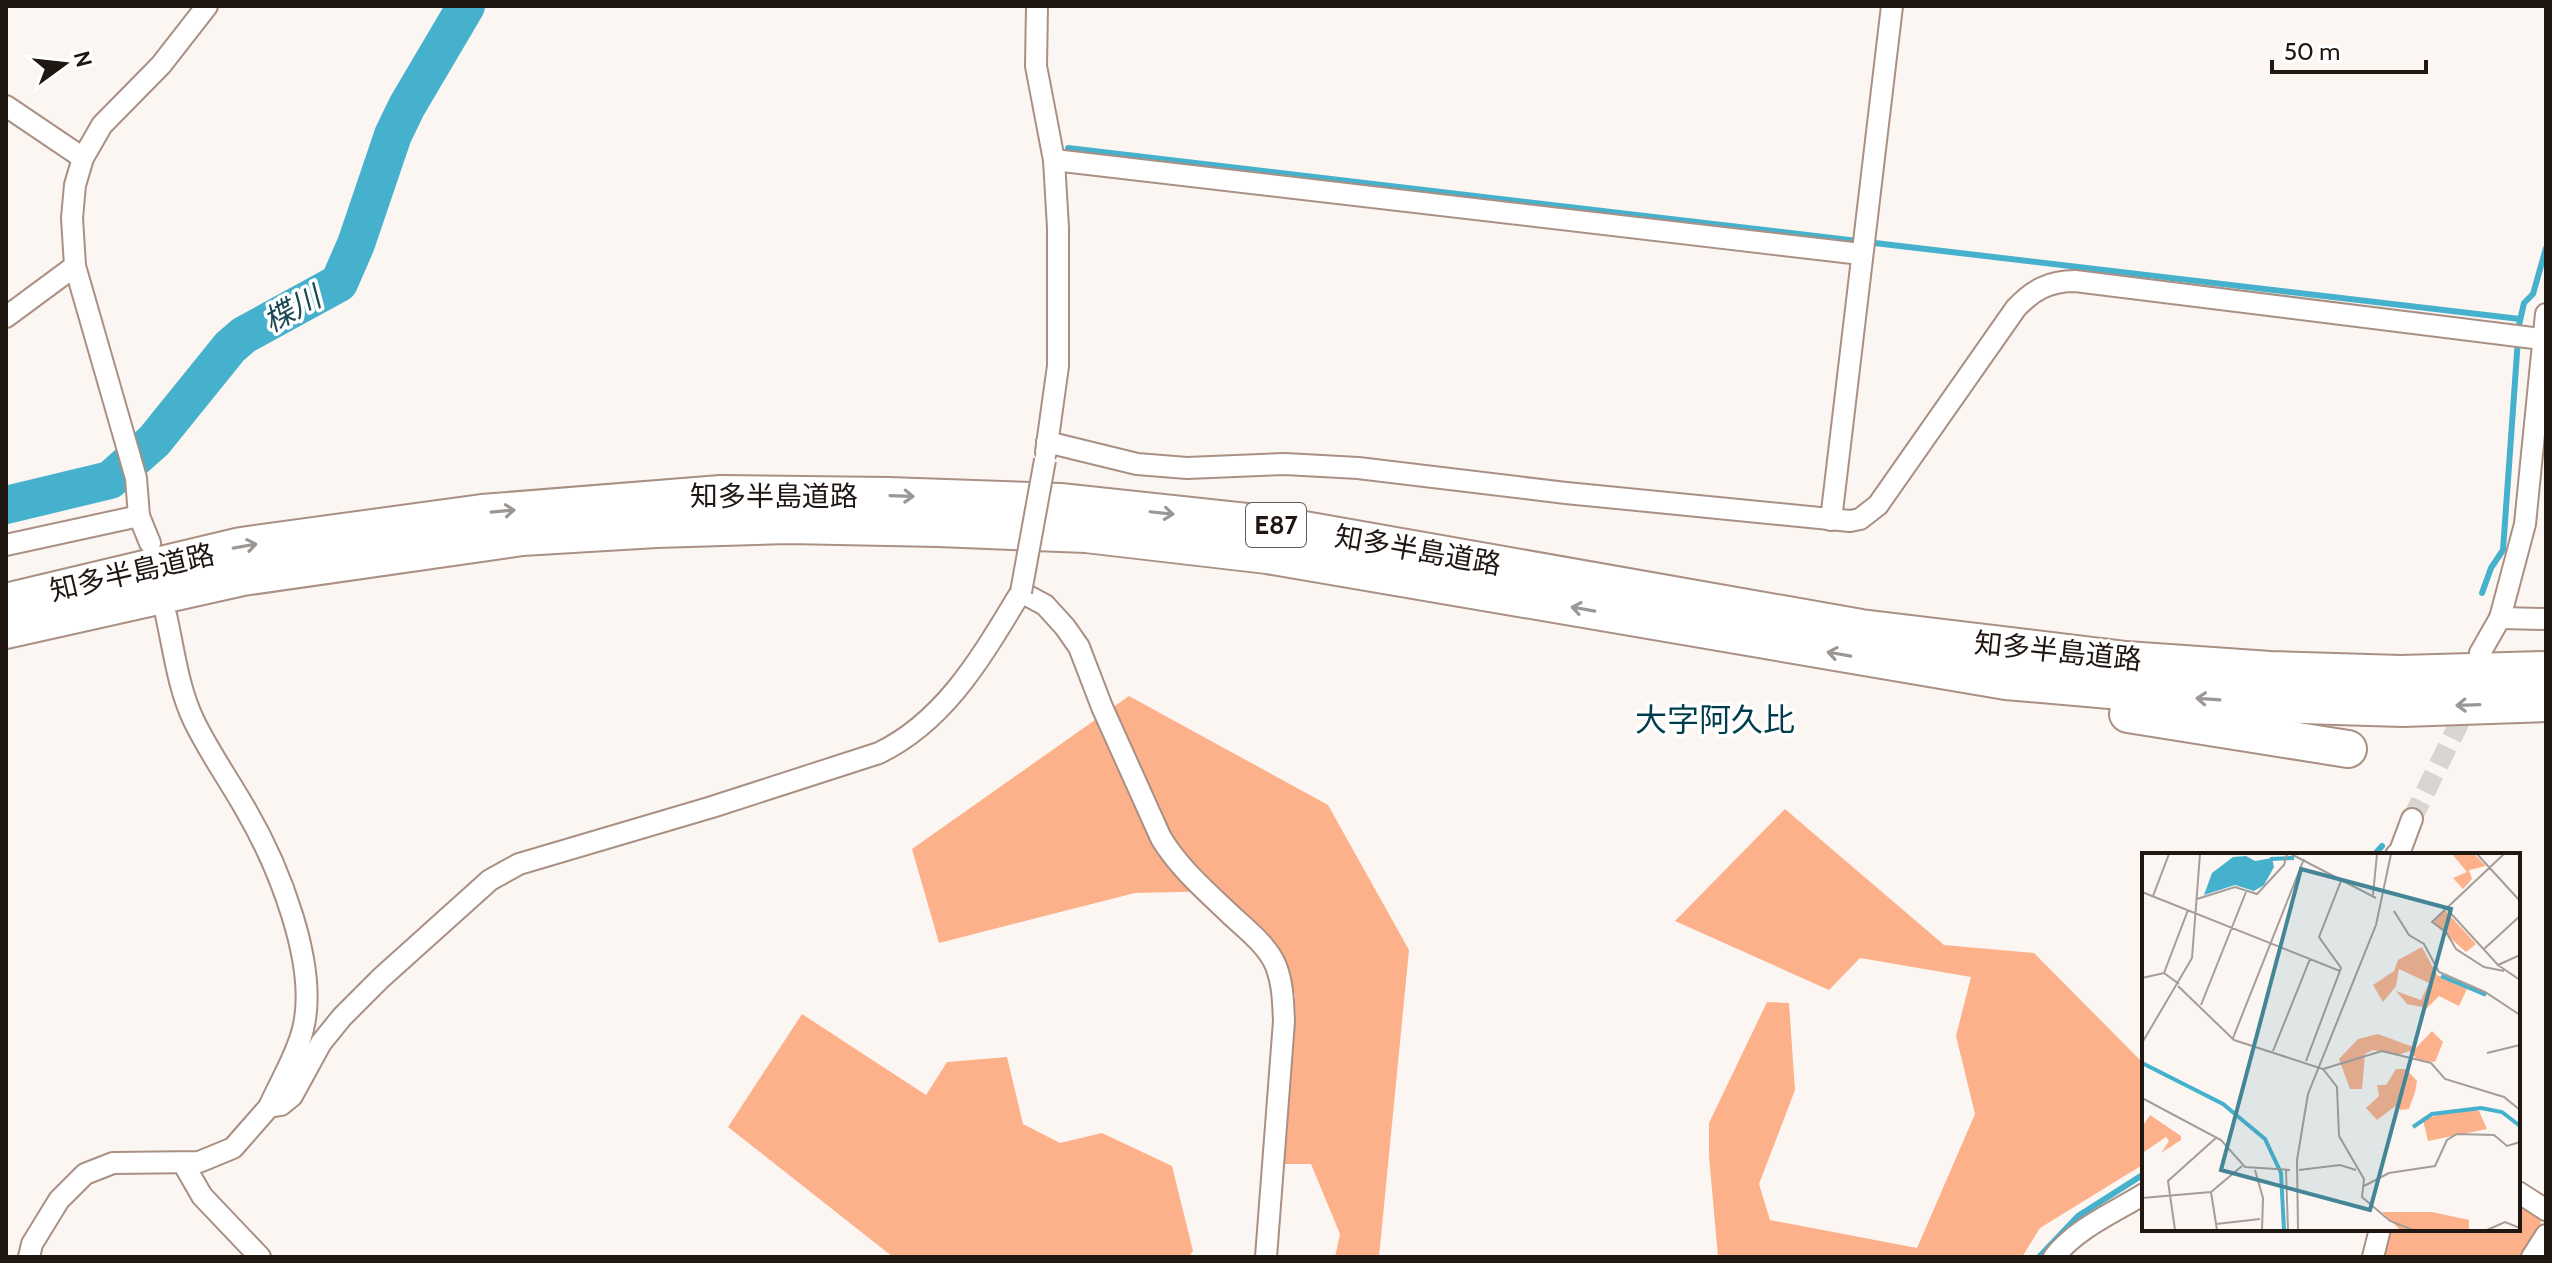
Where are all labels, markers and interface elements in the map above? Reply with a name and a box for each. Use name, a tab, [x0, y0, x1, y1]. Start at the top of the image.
north arrow	[24, 24, 104, 104]
scale bar	[2272, 24, 2426, 74]
text: 50 m	[2284, 37, 2340, 66]
text: N	[68, 48, 98, 70]
water label: 楪川	[257, 277, 330, 340]
street label: 知多半島道路	[690, 479, 858, 513]
one-way arrow	[888, 489, 915, 504]
one-way arrow	[489, 503, 516, 518]
road number: E87	[1246, 503, 1306, 547]
one-way arrow	[1148, 505, 1175, 520]
street label: 知多半島道路	[1332, 519, 1504, 581]
street label: 知多半島道路	[46, 537, 218, 607]
one-way arrow	[232, 537, 258, 552]
one-way arrow	[1571, 600, 1596, 615]
street label: 知多半島道路	[1973, 625, 2143, 677]
one-way arrow	[1827, 646, 1853, 661]
one-way arrow	[2195, 691, 2222, 706]
one-way arrow	[2455, 698, 2482, 713]
district label: 大字阿久比	[1635, 700, 1795, 739]
inset map	[2142, 853, 2520, 1231]

